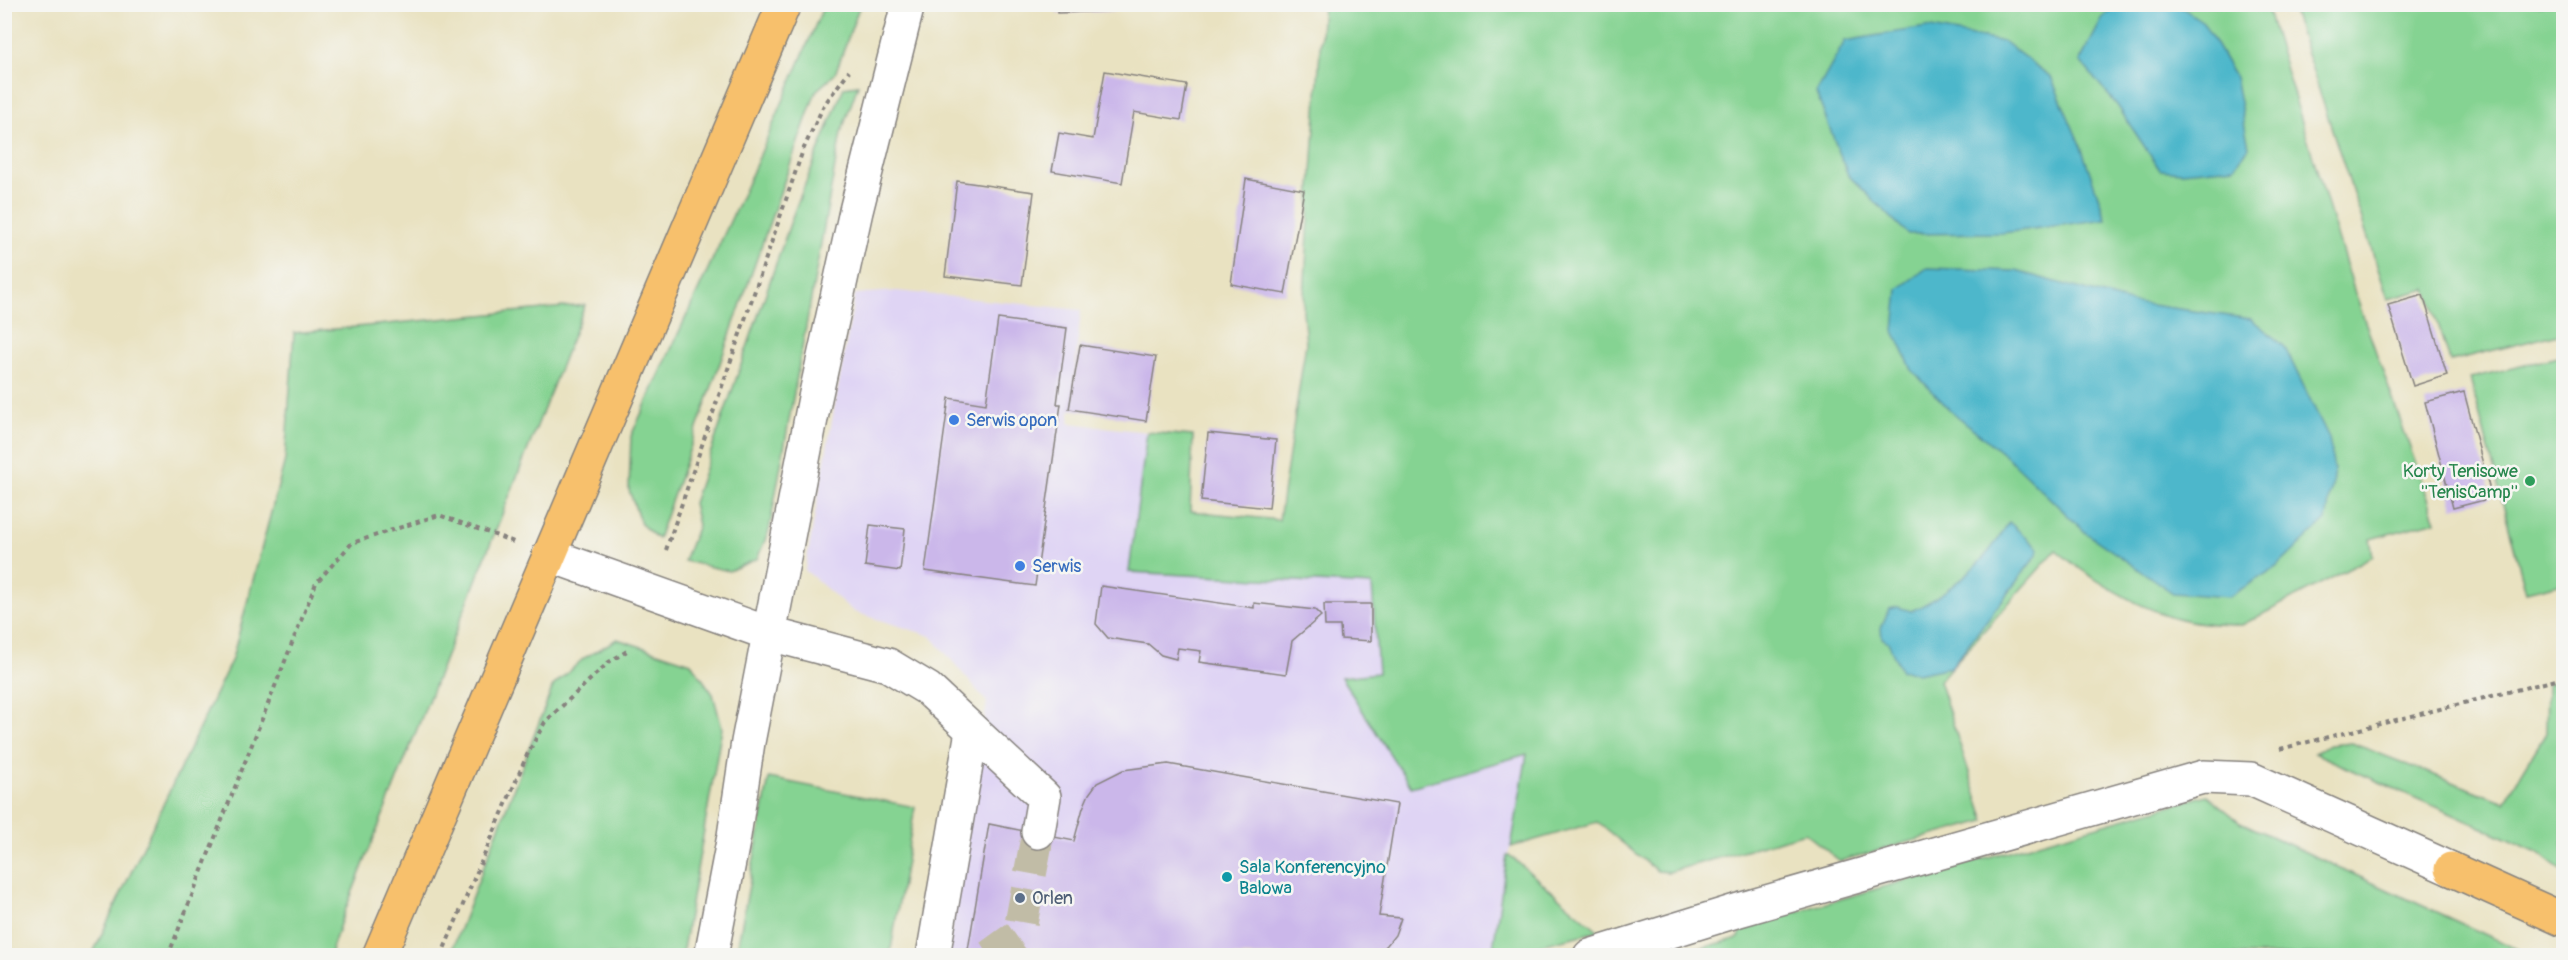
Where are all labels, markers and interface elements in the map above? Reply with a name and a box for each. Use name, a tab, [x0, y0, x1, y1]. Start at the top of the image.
place label: Serwis opon	[966, 409, 1057, 432]
marker: Serwis opon	[947, 413, 961, 427]
place label: Korty Tenisowe ''TenisCamp''	[2403, 460, 2518, 504]
marker: Korty Tenisowe ''TenisCamp''	[2523, 474, 2537, 488]
place label: Serwis	[1032, 555, 1081, 578]
marker: Serwis	[1013, 559, 1027, 573]
place label: Sala Konferencyjno Balowa	[1239, 856, 1386, 900]
marker: Sala Konferencyjno Balowa	[1220, 870, 1234, 884]
place label: Orlen	[1032, 887, 1073, 910]
marker: Orlen	[1013, 891, 1027, 905]

